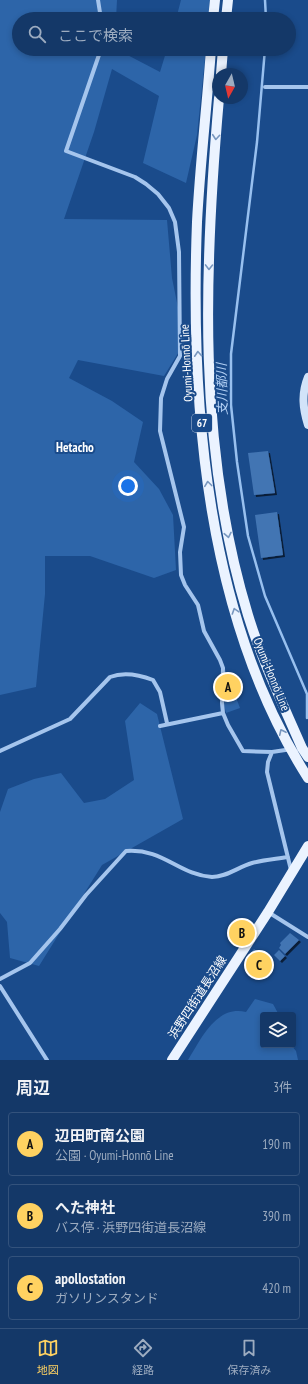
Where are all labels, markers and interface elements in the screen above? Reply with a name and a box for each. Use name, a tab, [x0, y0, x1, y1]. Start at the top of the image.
search box	[12, 12, 296, 56]
icon: search	[26, 23, 48, 45]
text: ここで検索	[58, 26, 133, 45]
north arrow	[212, 68, 248, 104]
one-way arrow	[211, 134, 220, 140]
one-way arrow	[205, 264, 213, 270]
street label: Oyumi-Honnō Line	[176, 324, 196, 402]
one-way arrow	[193, 351, 202, 357]
water label: 支川都川	[213, 361, 231, 415]
road number: 67	[192, 414, 212, 432]
district label: Hetacho	[56, 439, 94, 456]
your location	[118, 476, 138, 496]
one-way arrow	[204, 481, 213, 487]
one-way arrow	[224, 532, 232, 539]
one-way arrow	[231, 607, 240, 614]
street label: Oyumi-Honnō Line	[250, 635, 294, 713]
pin: A	[215, 672, 241, 702]
one-way arrow	[279, 728, 287, 736]
pin: B	[229, 918, 255, 948]
pin: C	[246, 950, 272, 980]
street label: 浜野四街道長沼線	[165, 953, 229, 1041]
map controls	[260, 1012, 296, 1048]
button: layers	[260, 1012, 296, 1048]
text: 周辺	[16, 1077, 50, 1099]
text: 3件	[273, 1079, 292, 1096]
text: 辺田町南公園	[55, 1126, 145, 1145]
text: A	[27, 1136, 33, 1153]
text: 190 m	[262, 1136, 291, 1153]
text: 公園 · Oyumi-Honnō Line	[55, 1147, 174, 1164]
text: へた神社	[55, 1198, 115, 1217]
text: B	[27, 1208, 33, 1225]
text: 390 m	[262, 1208, 291, 1225]
text: バス停 · 浜野四街道長沼線	[55, 1219, 206, 1236]
text: apollostation	[55, 1269, 126, 1288]
text: C	[27, 1280, 33, 1297]
text: 420 m	[262, 1280, 291, 1297]
text: ガソリンスタンド	[55, 1290, 159, 1307]
tab: 地図	[37, 1337, 59, 1377]
tab: 経路	[132, 1337, 154, 1377]
tab: 保存済み	[227, 1337, 271, 1377]

